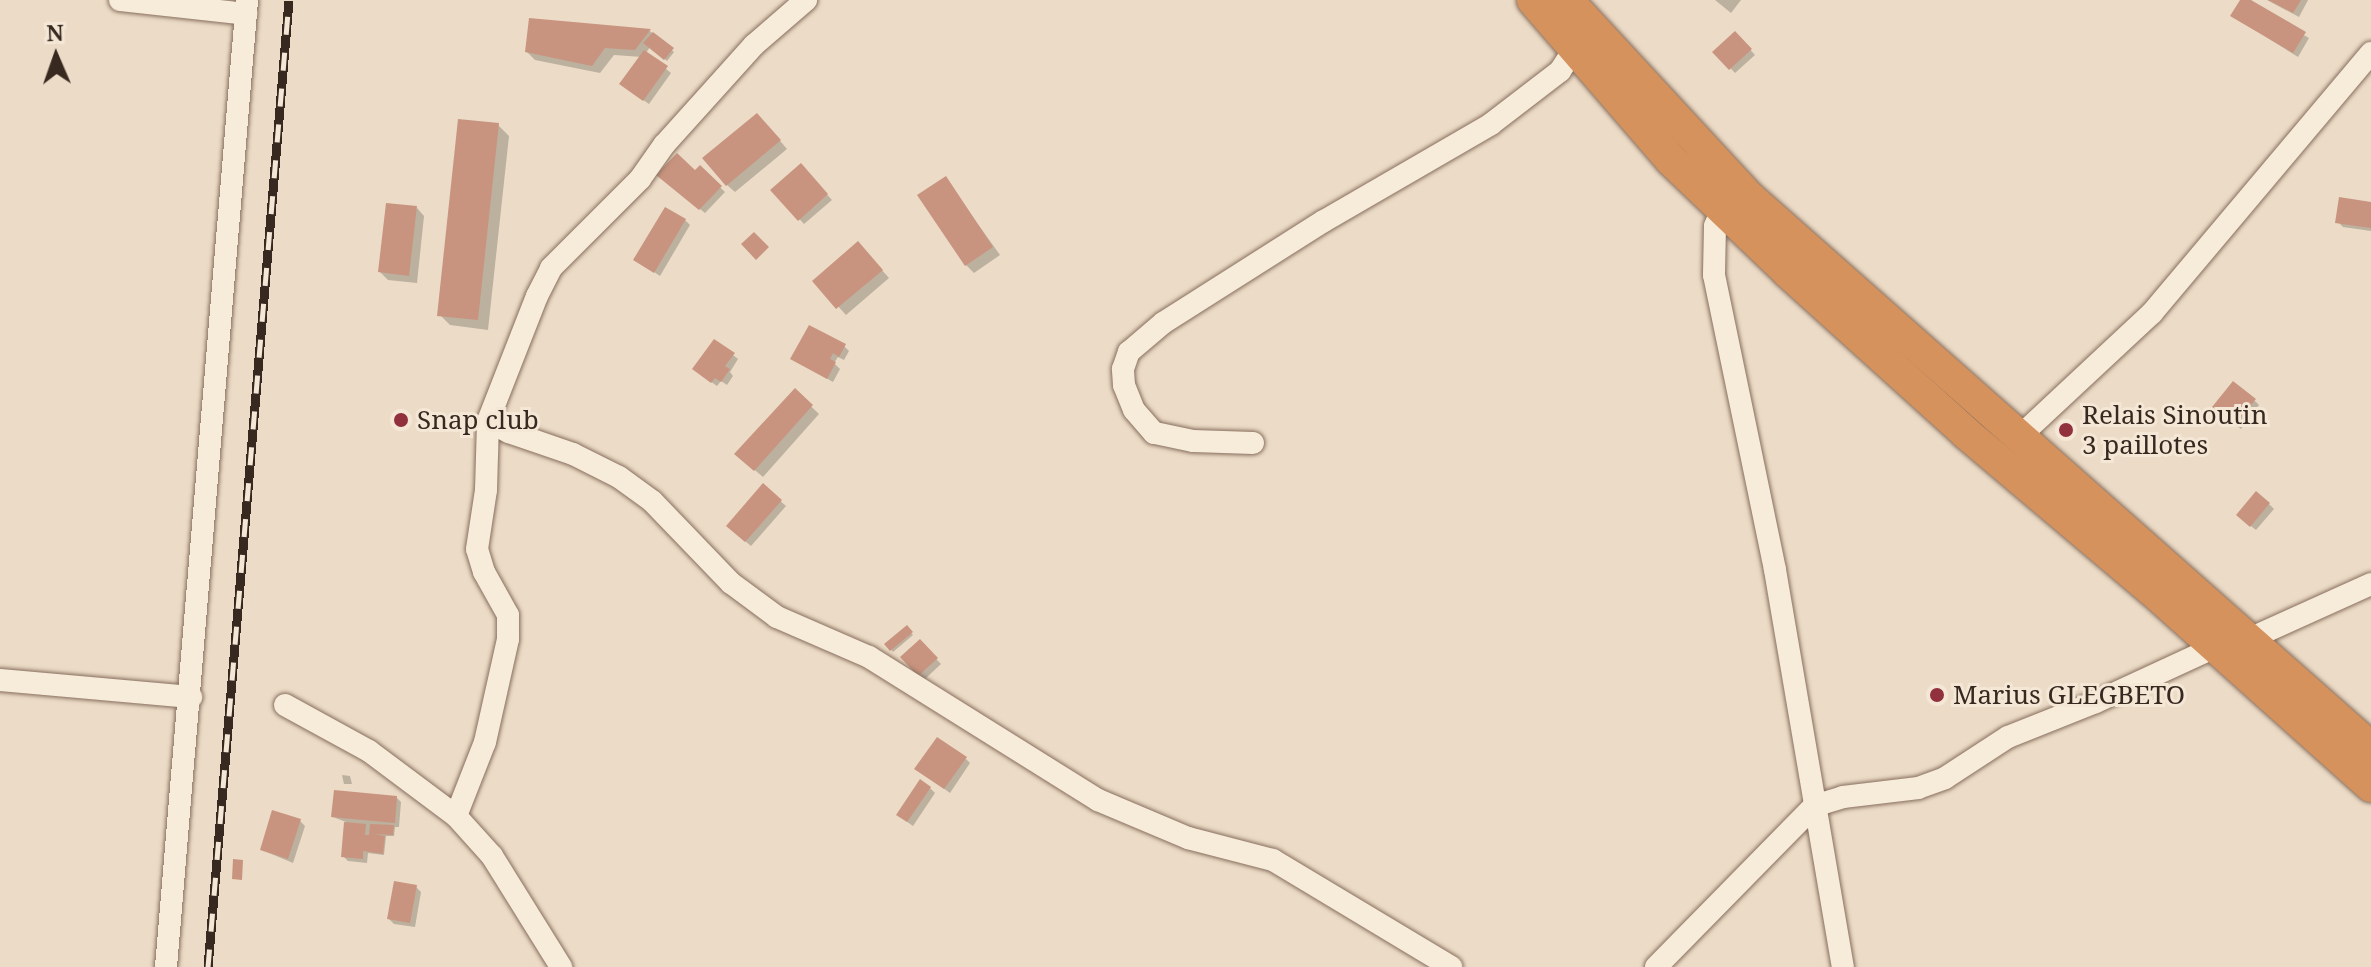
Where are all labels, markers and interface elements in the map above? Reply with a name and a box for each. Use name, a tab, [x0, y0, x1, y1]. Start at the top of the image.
north arrow	[16, 16, 96, 96]
text: N	[46, 17, 64, 47]
place label: Relais Sinoutin 3 paillotes	[2082, 399, 2267, 460]
place label: Snap club	[417, 404, 539, 436]
marker: Snap club	[392, 411, 410, 429]
marker: Relais Sinoutin 3 paillotes	[2057, 421, 2075, 439]
place label: Marius GLEGBETO	[1953, 679, 2185, 711]
marker: Marius GLEGBETO	[1928, 686, 1946, 704]

